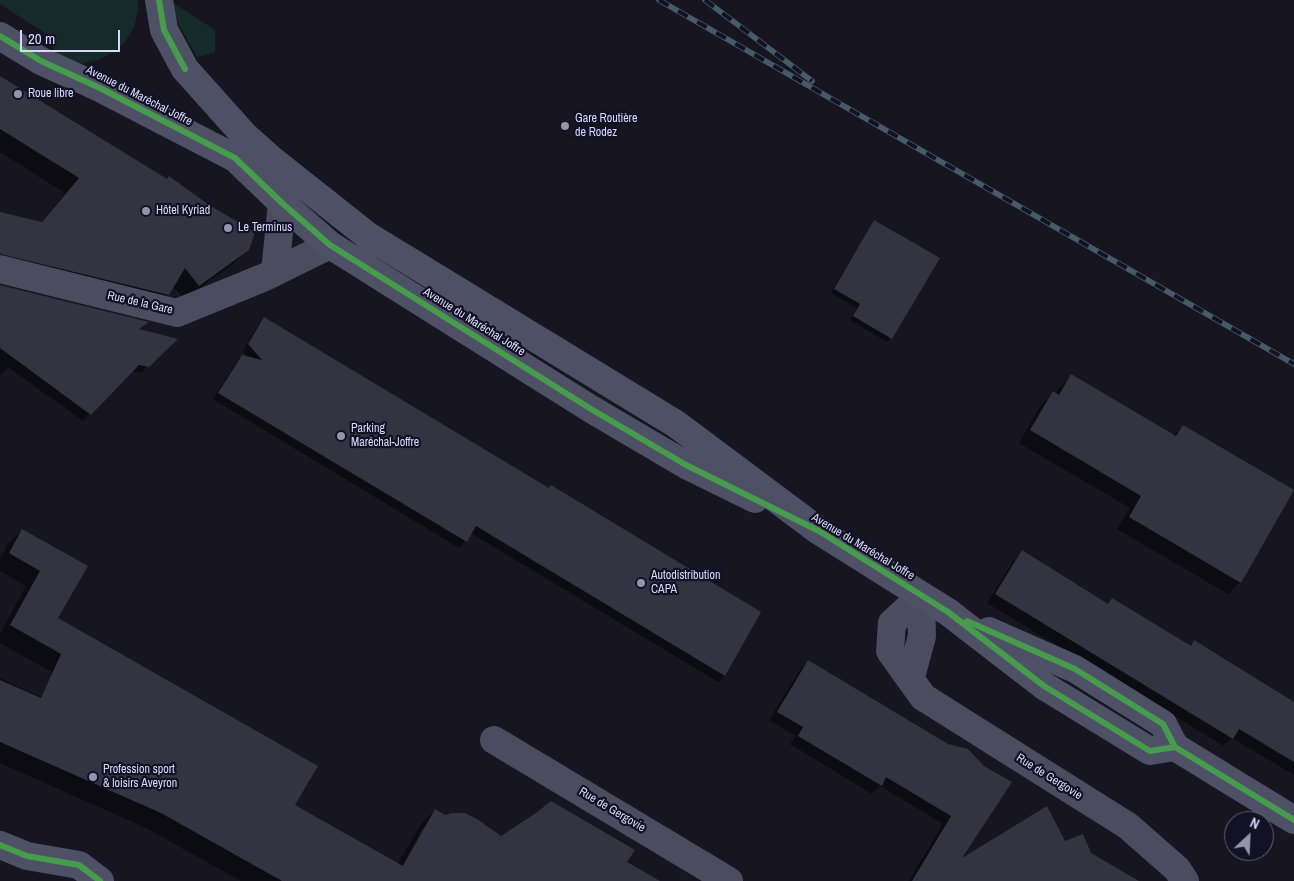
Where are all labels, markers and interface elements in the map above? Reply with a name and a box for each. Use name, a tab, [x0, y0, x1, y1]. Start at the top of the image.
scale bar	[22, 20, 122, 52]
text: 20 m	[28, 28, 55, 49]
street label: Avenue du Maréchal Joffre	[83, 63, 195, 129]
place label: Roue libre	[28, 87, 73, 101]
marker: Roue libre	[12, 88, 24, 100]
place label: Gare Routière de Rodez	[575, 112, 637, 140]
marker: Gare Routière de Rodez	[559, 120, 571, 132]
place label: Hôtel Kyriad	[156, 204, 210, 218]
marker: Hôtel Kyriad	[140, 205, 152, 217]
place label: Le Terminus	[238, 221, 292, 235]
marker: Le Terminus	[222, 222, 234, 234]
street label: Avenue du Maréchal Joffre	[420, 285, 528, 359]
street label: Rue de la Gare	[106, 288, 174, 318]
place label: Parking Maréchal-Joffre	[351, 422, 419, 450]
marker: Parking Maréchal-Joffre	[335, 430, 347, 442]
street label: Avenue du Maréchal Joffre	[809, 511, 917, 583]
place label: Autodistribution CAPA	[651, 569, 720, 597]
marker: Autodistribution CAPA	[635, 577, 647, 589]
street label: Rue de Gergovie	[1013, 751, 1085, 803]
place label: Profession sport & loisirs Aveyron	[103, 763, 177, 791]
marker: Profession sport & loisirs Aveyron	[87, 771, 99, 783]
street label: Rue de Gergovie	[576, 785, 648, 835]
north arrow	[1224, 811, 1274, 861]
text: N	[1247, 813, 1262, 833]

